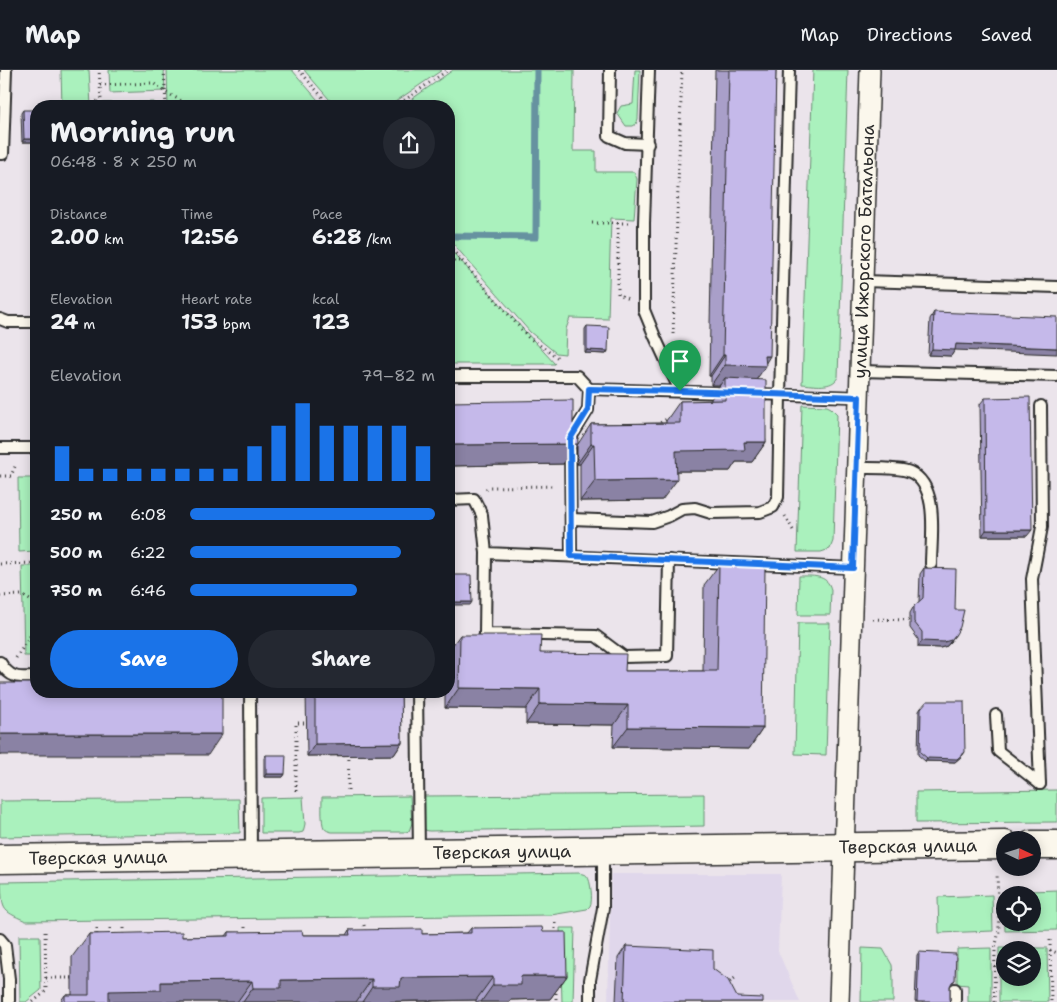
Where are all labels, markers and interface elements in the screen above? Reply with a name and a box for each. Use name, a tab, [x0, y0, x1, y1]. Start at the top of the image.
text: Map	[25, 19, 81, 51]
text: Map	[801, 23, 839, 47]
text: Directions	[867, 23, 953, 47]
text: Saved	[981, 23, 1032, 47]
text: Morning run	[50, 113, 235, 151]
button: share	[383, 117, 435, 169]
street label: улица Ижорского Батальона	[848, 124, 880, 379]
text: 06:48 · 8 × 250 m	[50, 151, 197, 172]
text: Distance	[50, 205, 107, 223]
text: Time	[181, 205, 213, 223]
text: Pace	[312, 205, 343, 223]
text: 2.00	[50, 223, 99, 251]
text: 12:56	[181, 223, 239, 251]
text: 6:28	[312, 223, 362, 251]
text: km	[99, 230, 124, 248]
text: /km	[362, 230, 392, 248]
text: Elevation	[50, 290, 113, 308]
text: Heart rate	[181, 290, 252, 308]
text: kcal	[312, 290, 339, 308]
text: 24	[50, 308, 79, 336]
text: 153	[181, 308, 218, 336]
text: 123	[312, 308, 350, 336]
text: m	[79, 315, 95, 333]
text: bpm	[218, 315, 251, 333]
pin	[659, 340, 701, 391]
icon: arrive	[666, 347, 694, 375]
text: Elevation	[50, 365, 122, 386]
text: 79–82 m	[361, 365, 435, 386]
text: 250 m	[50, 504, 102, 525]
text: 6:08	[130, 504, 167, 525]
text: 500 m	[50, 542, 102, 563]
text: 6:22	[130, 542, 166, 563]
text: 750 m	[50, 580, 102, 601]
text: 6:46	[130, 580, 166, 601]
button: Save	[50, 630, 238, 688]
button: Share	[248, 630, 435, 688]
north arrow	[996, 831, 1041, 876]
map controls	[996, 831, 1041, 986]
street label: Тверская улица	[838, 833, 977, 859]
street label: Тверская улица	[432, 839, 571, 865]
street label: Тверская улица	[29, 845, 167, 871]
button: locate	[996, 886, 1041, 931]
button: layers	[996, 941, 1041, 986]

